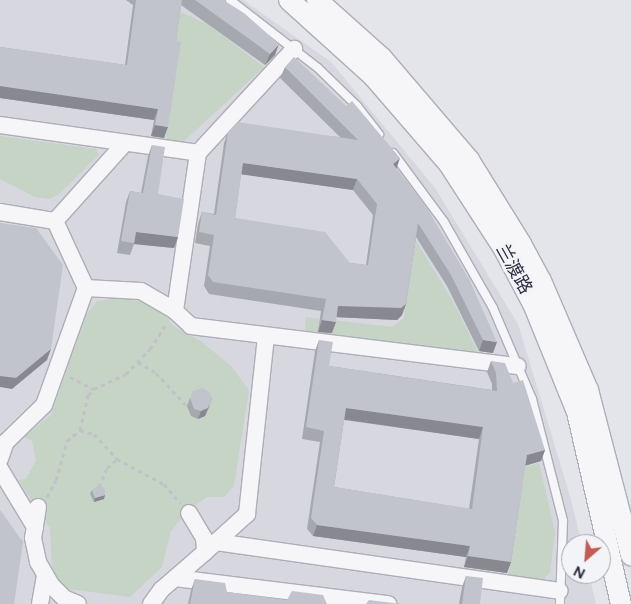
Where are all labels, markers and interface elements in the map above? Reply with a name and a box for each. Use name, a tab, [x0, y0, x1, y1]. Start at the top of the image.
street label: 兰渡路	[491, 240, 537, 298]
north arrow	[561, 534, 611, 584]
text: N	[571, 562, 588, 582]

